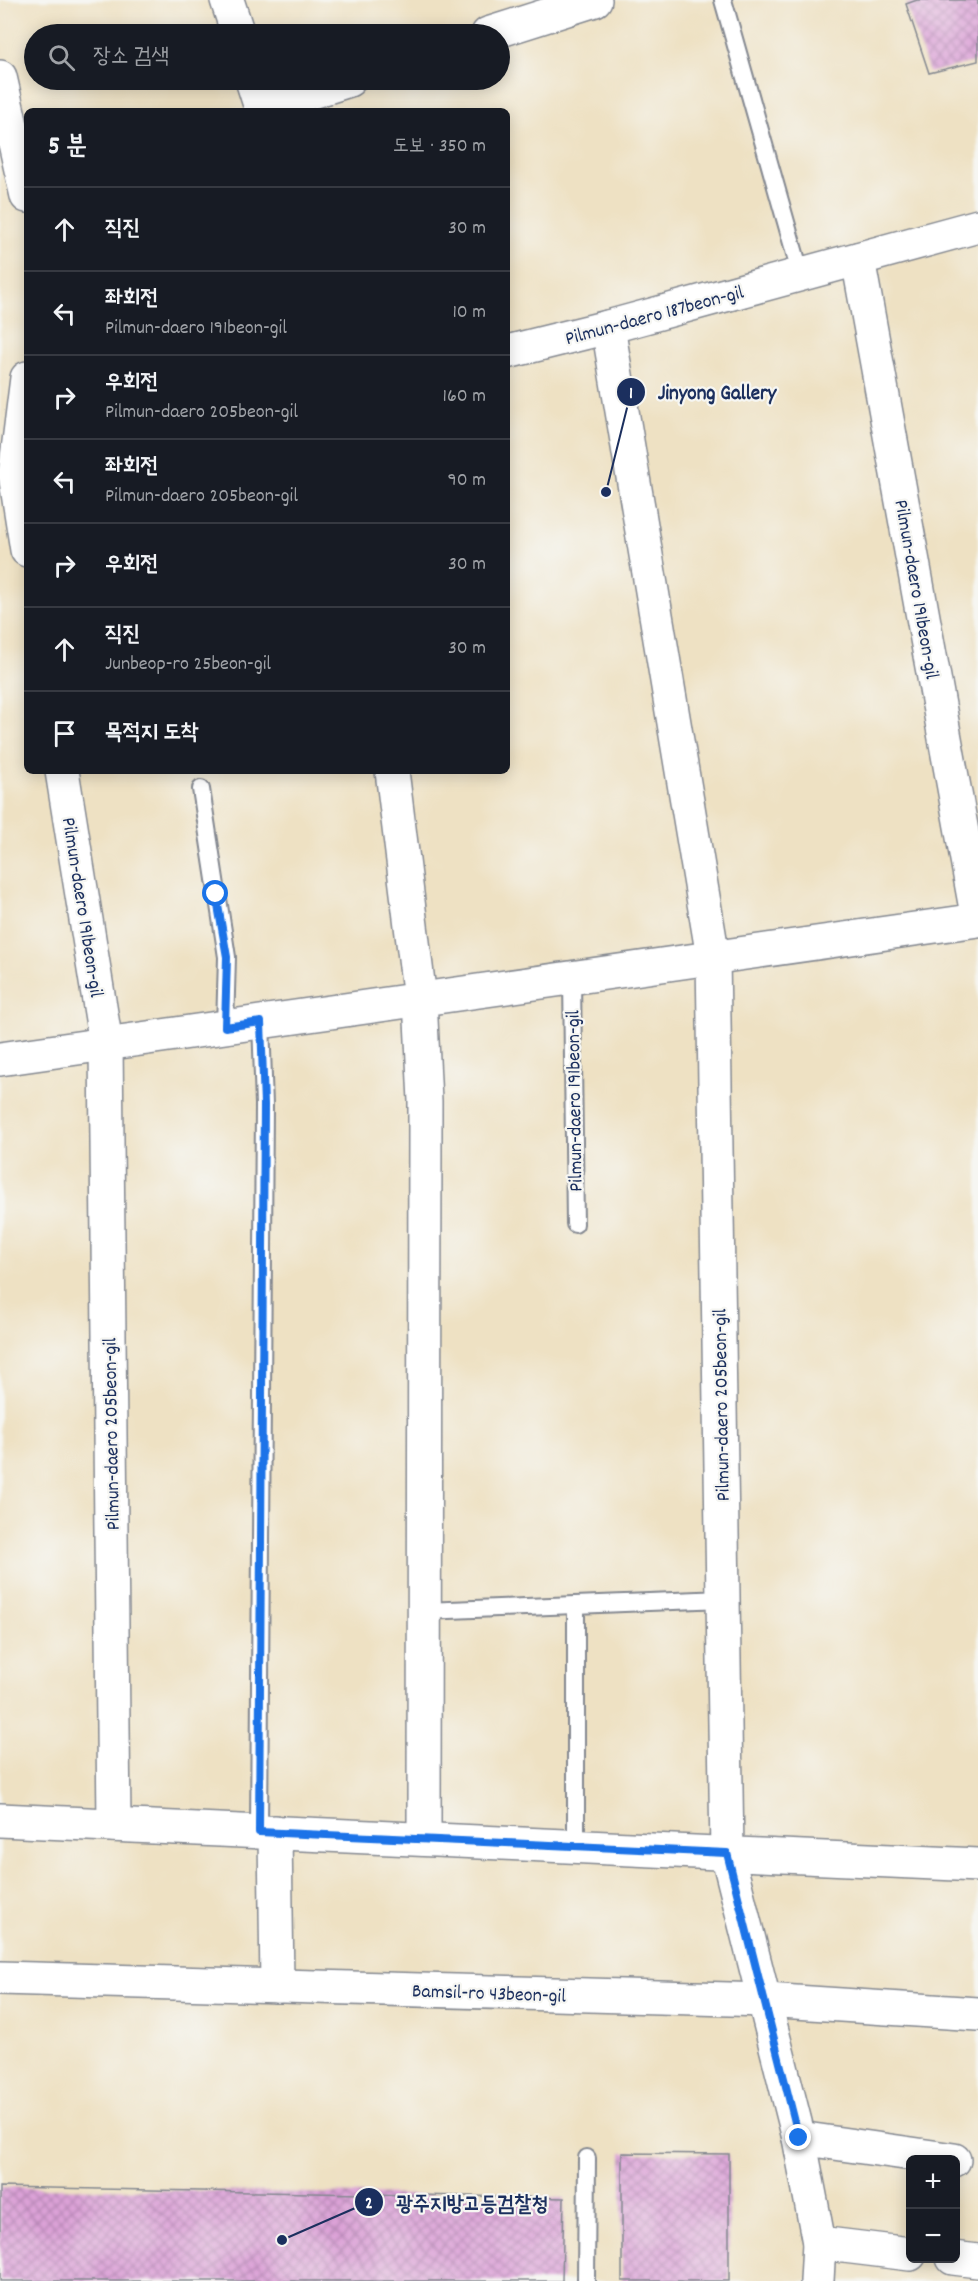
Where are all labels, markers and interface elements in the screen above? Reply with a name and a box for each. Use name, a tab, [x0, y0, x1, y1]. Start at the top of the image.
search box	[24, 24, 510, 90]
icon: search	[45, 41, 78, 74]
text: 장소 검색	[93, 42, 169, 73]
text: 5 분	[48, 129, 87, 166]
text: 도보 · 350 m	[393, 133, 486, 161]
icon: ahead	[48, 213, 81, 246]
text: 직진	[105, 214, 140, 245]
text: 30 m	[448, 215, 486, 243]
street label: Pilmun-daero 187beon-gil	[562, 279, 748, 354]
text: 좌회전	[105, 284, 158, 315]
icon: left	[48, 297, 81, 330]
text: 10 m	[452, 299, 486, 327]
text: Pilmun-daero 191beon-gil	[105, 315, 287, 343]
text: 우회전	[105, 368, 158, 399]
callout: Jinyong Gallery	[616, 372, 789, 411]
text: Jinyong Gallery	[658, 380, 778, 410]
icon: right	[48, 381, 81, 414]
text: 1	[629, 382, 633, 407]
text: 160 m	[443, 383, 486, 411]
text: Pilmun-daero 205beon-gil	[105, 399, 298, 427]
text: 좌회전	[105, 452, 158, 483]
icon: left	[48, 465, 81, 498]
text: 90 m	[448, 467, 486, 495]
text: Pilmun-daero 205beon-gil	[105, 483, 298, 511]
street label: Pilmun-daero 191beon-gil	[885, 497, 945, 682]
icon: right	[48, 549, 81, 582]
text: 우회전	[105, 550, 158, 581]
text: 30 m	[448, 551, 486, 579]
text: 직진	[105, 620, 140, 651]
icon: ahead	[48, 633, 81, 666]
text: 30 m	[448, 635, 486, 663]
text: Junbeop-ro 25beon-gil	[105, 651, 271, 679]
icon: arrive	[48, 717, 81, 750]
text: 목적지 도착	[105, 718, 199, 749]
street label: Pilmun-daero 191beon-gil	[53, 815, 109, 1000]
route start	[202, 880, 228, 906]
street label: Pilmun-daero 191beon-gil	[560, 1010, 592, 1192]
street label: Pilmun-daero 205beon-gil	[707, 1308, 739, 1502]
street label: Pilmun-daero 205beon-gil	[97, 1337, 129, 1531]
street label: Bamsil-ro 43beon-gil	[411, 1978, 567, 2012]
route end	[785, 2124, 811, 2150]
map controls	[906, 2155, 960, 2263]
button: +	[906, 2155, 960, 2209]
callout: 광주지방고등검찰청	[354, 2183, 560, 2222]
text: 광주지방고등검찰청	[396, 2191, 548, 2221]
text: 2	[365, 2192, 373, 2217]
button: −	[906, 2209, 960, 2263]

